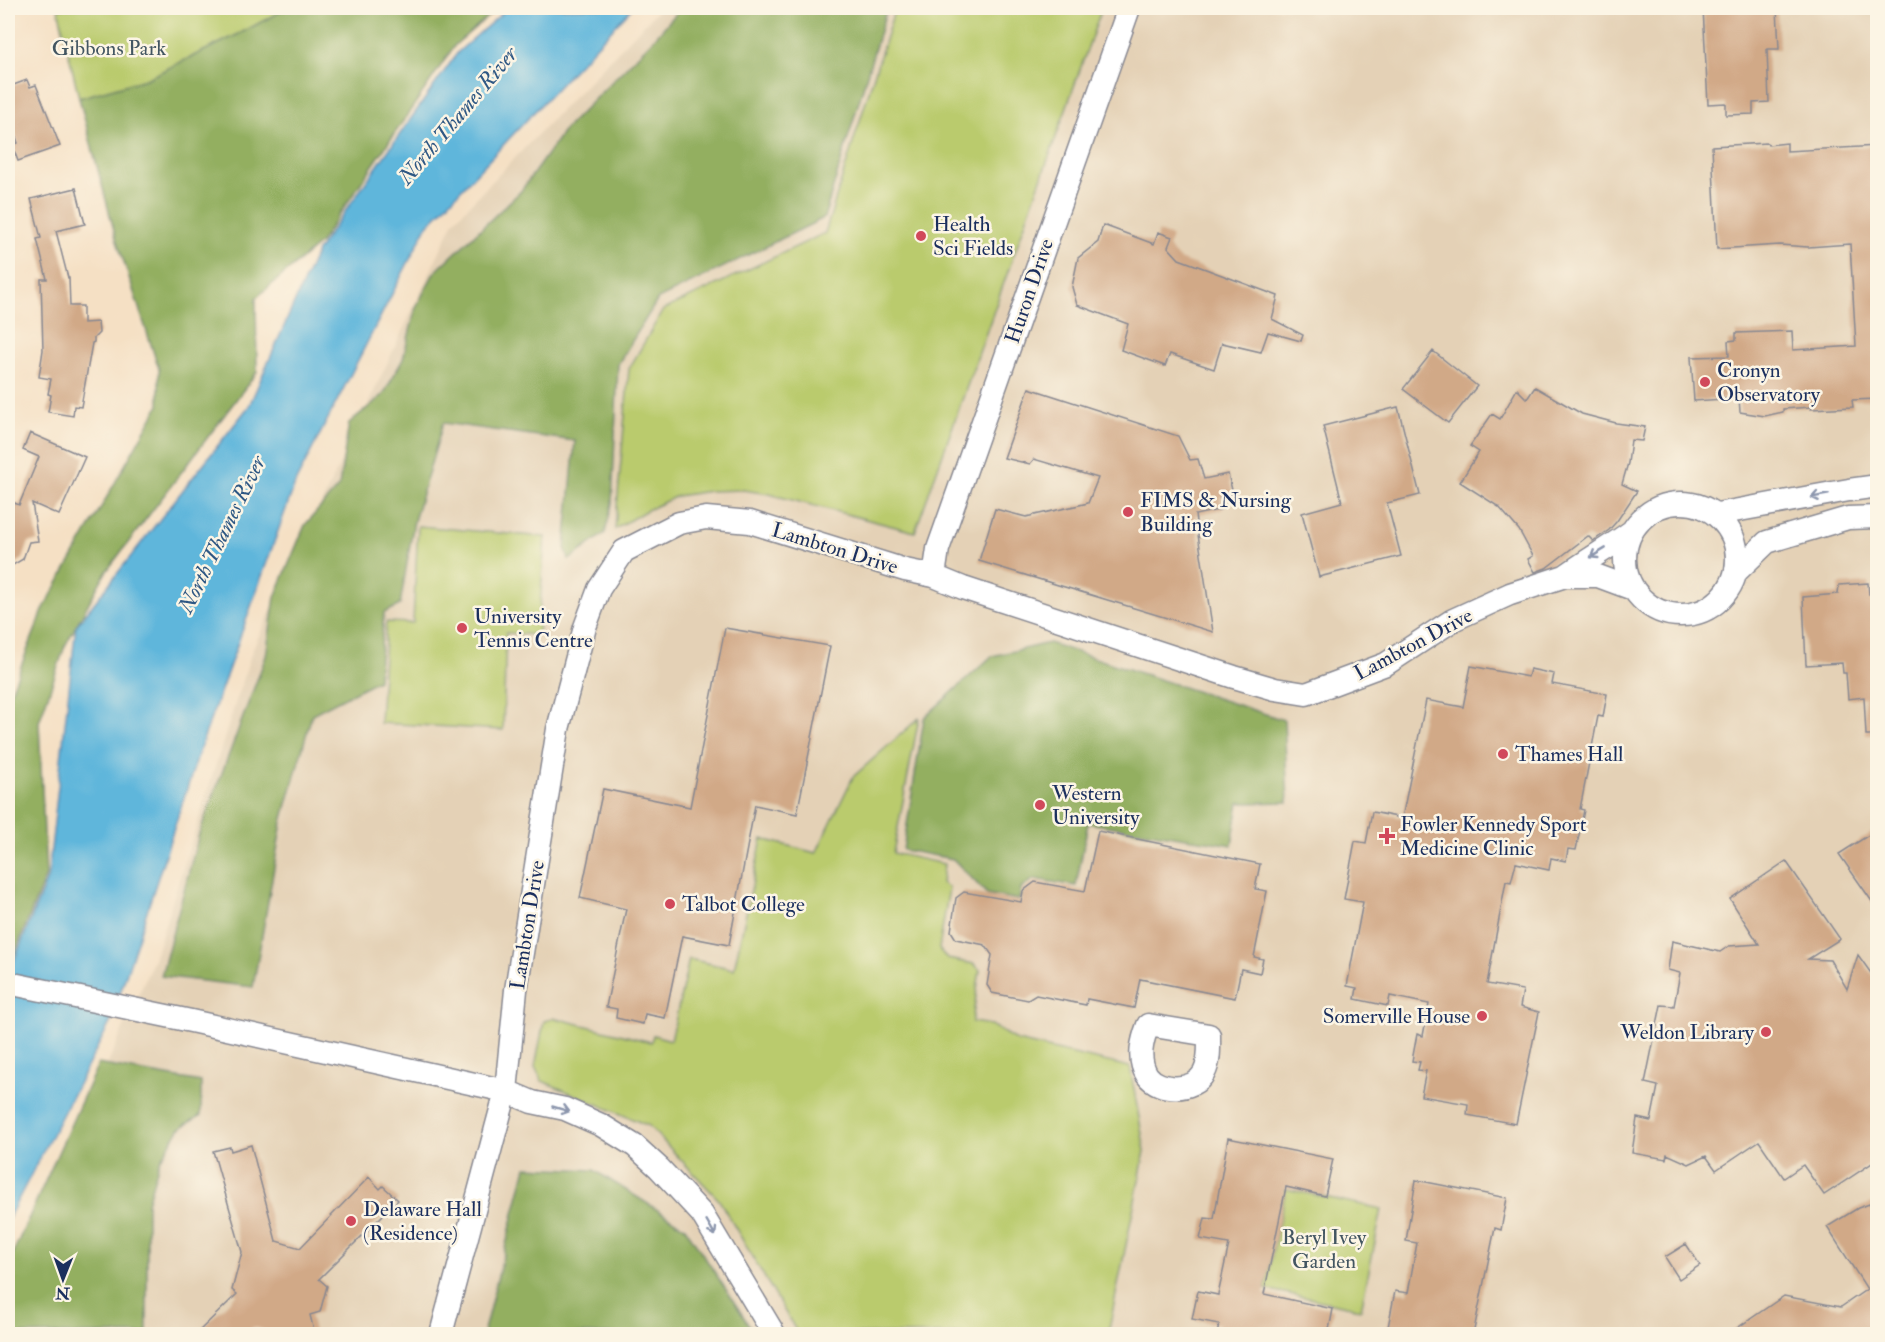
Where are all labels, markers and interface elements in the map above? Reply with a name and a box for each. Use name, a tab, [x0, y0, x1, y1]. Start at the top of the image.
park label: Gibbons Park	[52, 35, 166, 62]
water label: North Thames River	[391, 40, 525, 191]
place label: Health Sci Fields	[933, 211, 1013, 262]
marker: Health Sci Fields	[914, 229, 928, 243]
street label: Huron Drive	[999, 235, 1060, 347]
place label: Cronyn Observatory	[1717, 357, 1821, 408]
marker: Cronyn Observatory	[1698, 375, 1712, 389]
water label: North Thames River	[171, 450, 273, 619]
place label: FIMS & Nursing Building	[1140, 487, 1292, 538]
one-way arrow	[1810, 491, 1830, 502]
marker: FIMS & Nursing Building	[1121, 505, 1135, 519]
street label: Lambton Drive	[768, 516, 901, 581]
one-way arrow	[1590, 548, 1607, 560]
street label: Lambton Drive	[1349, 602, 1477, 687]
place label: University Tennis Centre	[474, 603, 593, 654]
marker: University Tennis Centre	[455, 621, 469, 635]
place label: Thames Hall	[1515, 741, 1624, 768]
marker: Thames Hall	[1496, 747, 1510, 761]
place label: Western University	[1051, 780, 1140, 831]
marker: Western University	[1033, 798, 1047, 812]
place label: Fowler Kennedy Sport Medicine Clinic	[1400, 811, 1587, 862]
marker: Fowler Kennedy Sport Medicine Clinic	[1378, 827, 1396, 845]
street label: Lambton Drive	[504, 858, 551, 992]
place label: Talbot College	[682, 891, 805, 918]
marker: Talbot College	[663, 897, 677, 911]
place label: Somerville House	[1323, 1003, 1470, 1030]
marker: Somerville House	[1475, 1009, 1489, 1023]
place label: Weldon Library	[1619, 1019, 1755, 1046]
marker: Weldon Library	[1759, 1025, 1773, 1039]
one-way arrow	[551, 1104, 570, 1115]
place label: Delaware Hall (Residence)	[363, 1196, 482, 1247]
marker: Delaware Hall (Residence)	[344, 1214, 358, 1228]
one-way arrow	[705, 1219, 717, 1236]
park label: Beryl Ivey Garden	[1282, 1224, 1367, 1275]
north arrow	[33, 1249, 93, 1309]
text: N	[55, 1283, 71, 1303]

